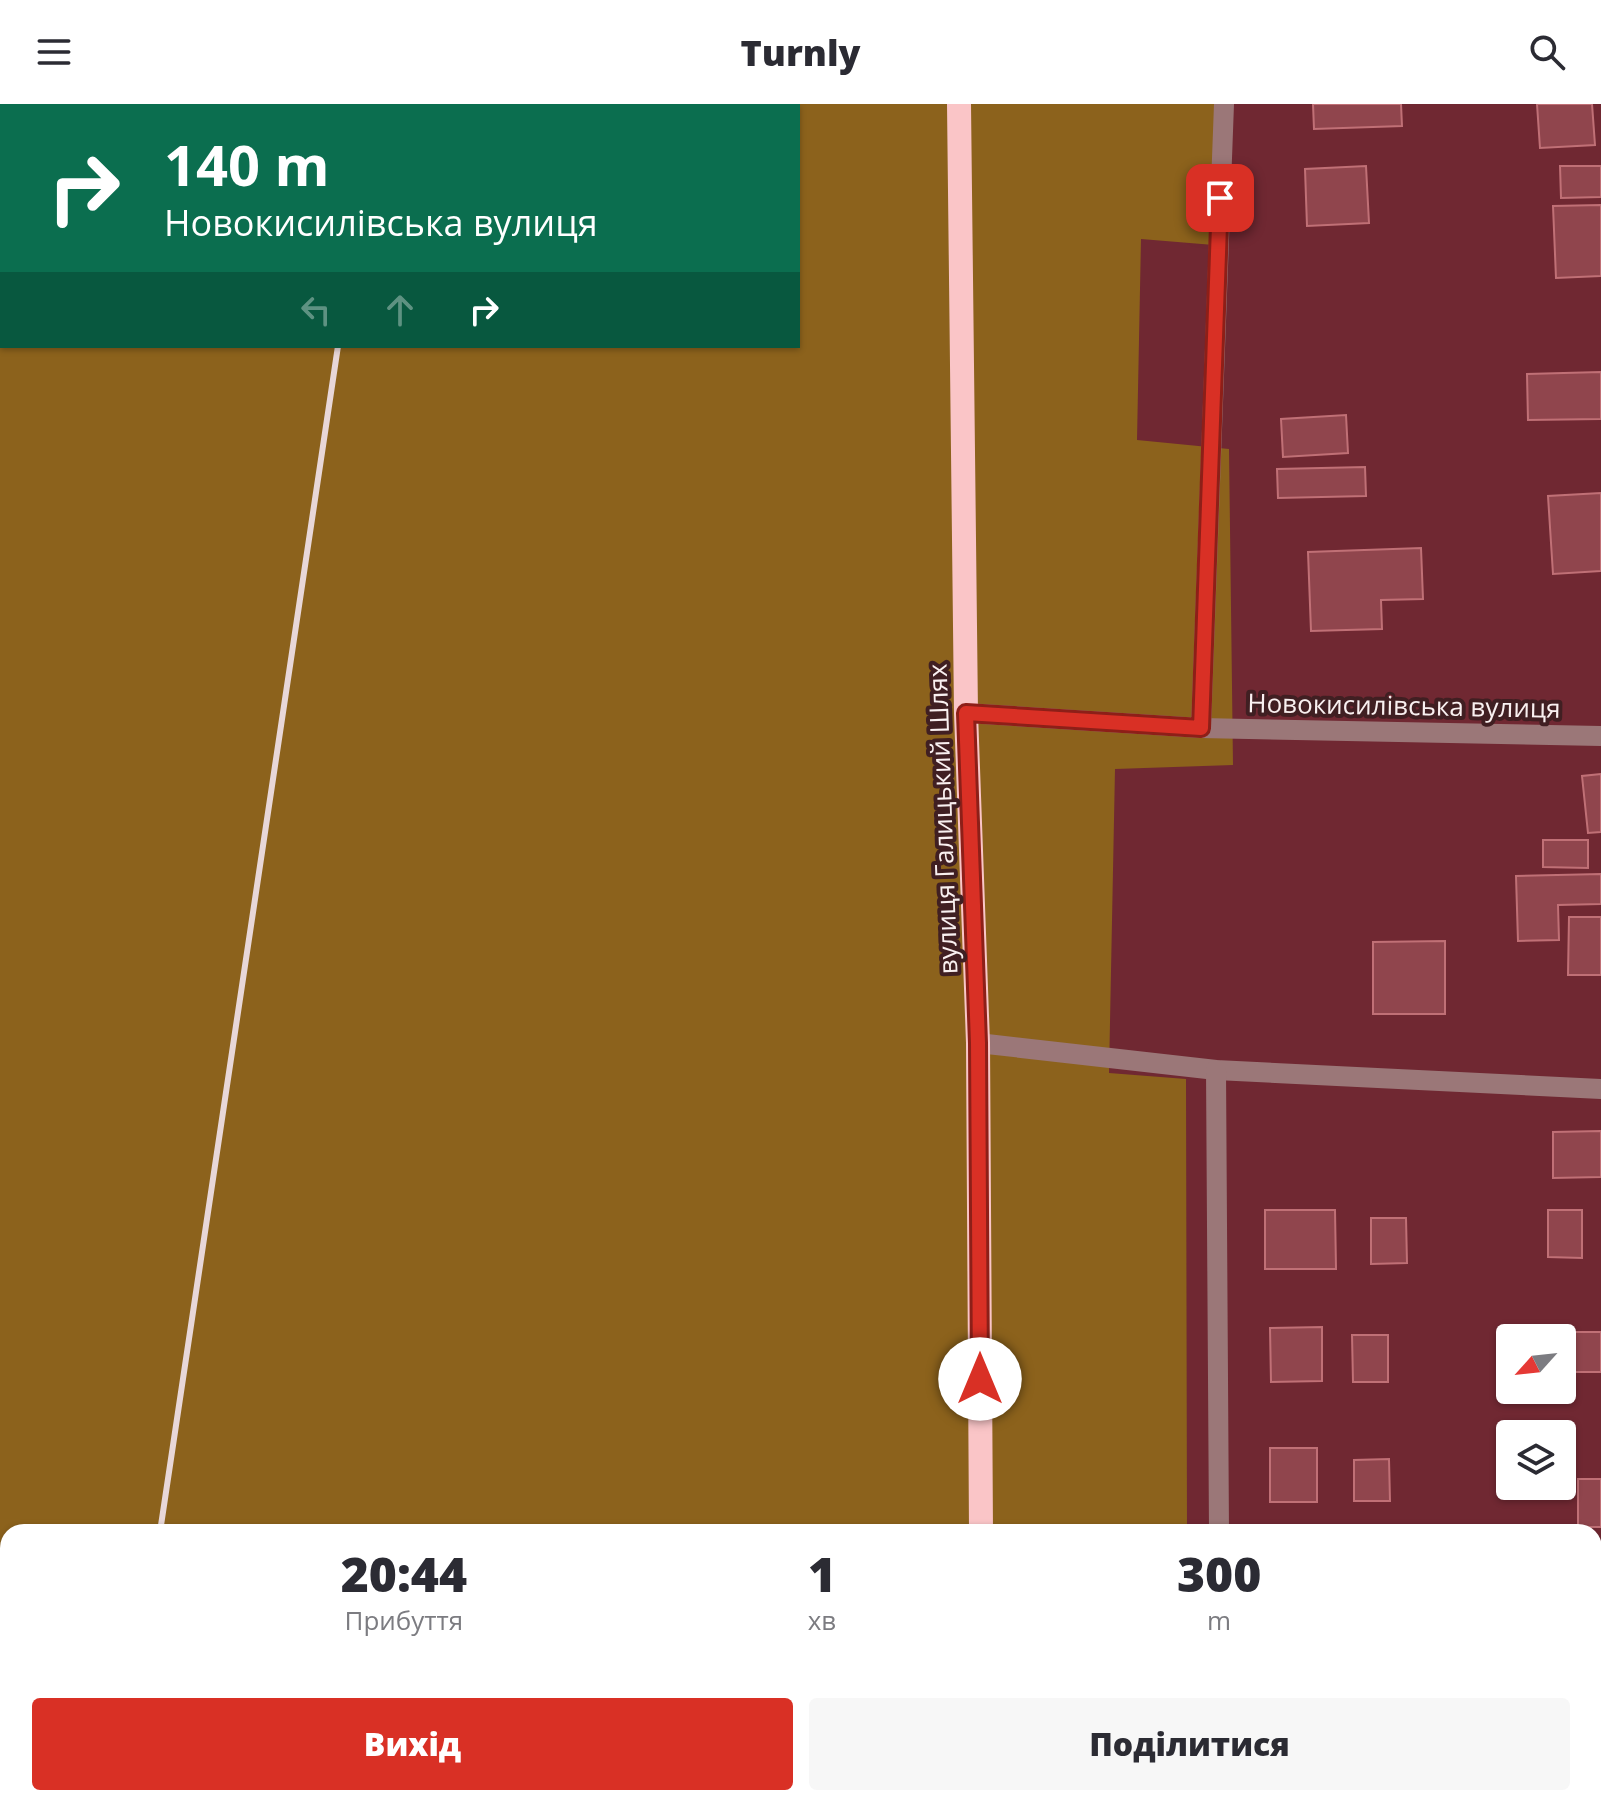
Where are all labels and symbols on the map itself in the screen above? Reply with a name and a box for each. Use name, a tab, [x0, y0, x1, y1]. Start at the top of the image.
pin	[1186, 164, 1254, 232]
street label: вулиця Галицький Шлях	[919, 663, 965, 975]
street label: Новокисилівська вулиця	[1247, 684, 1561, 726]
north arrow	[1496, 1324, 1576, 1404]
position arrow	[938, 1337, 1022, 1421]

